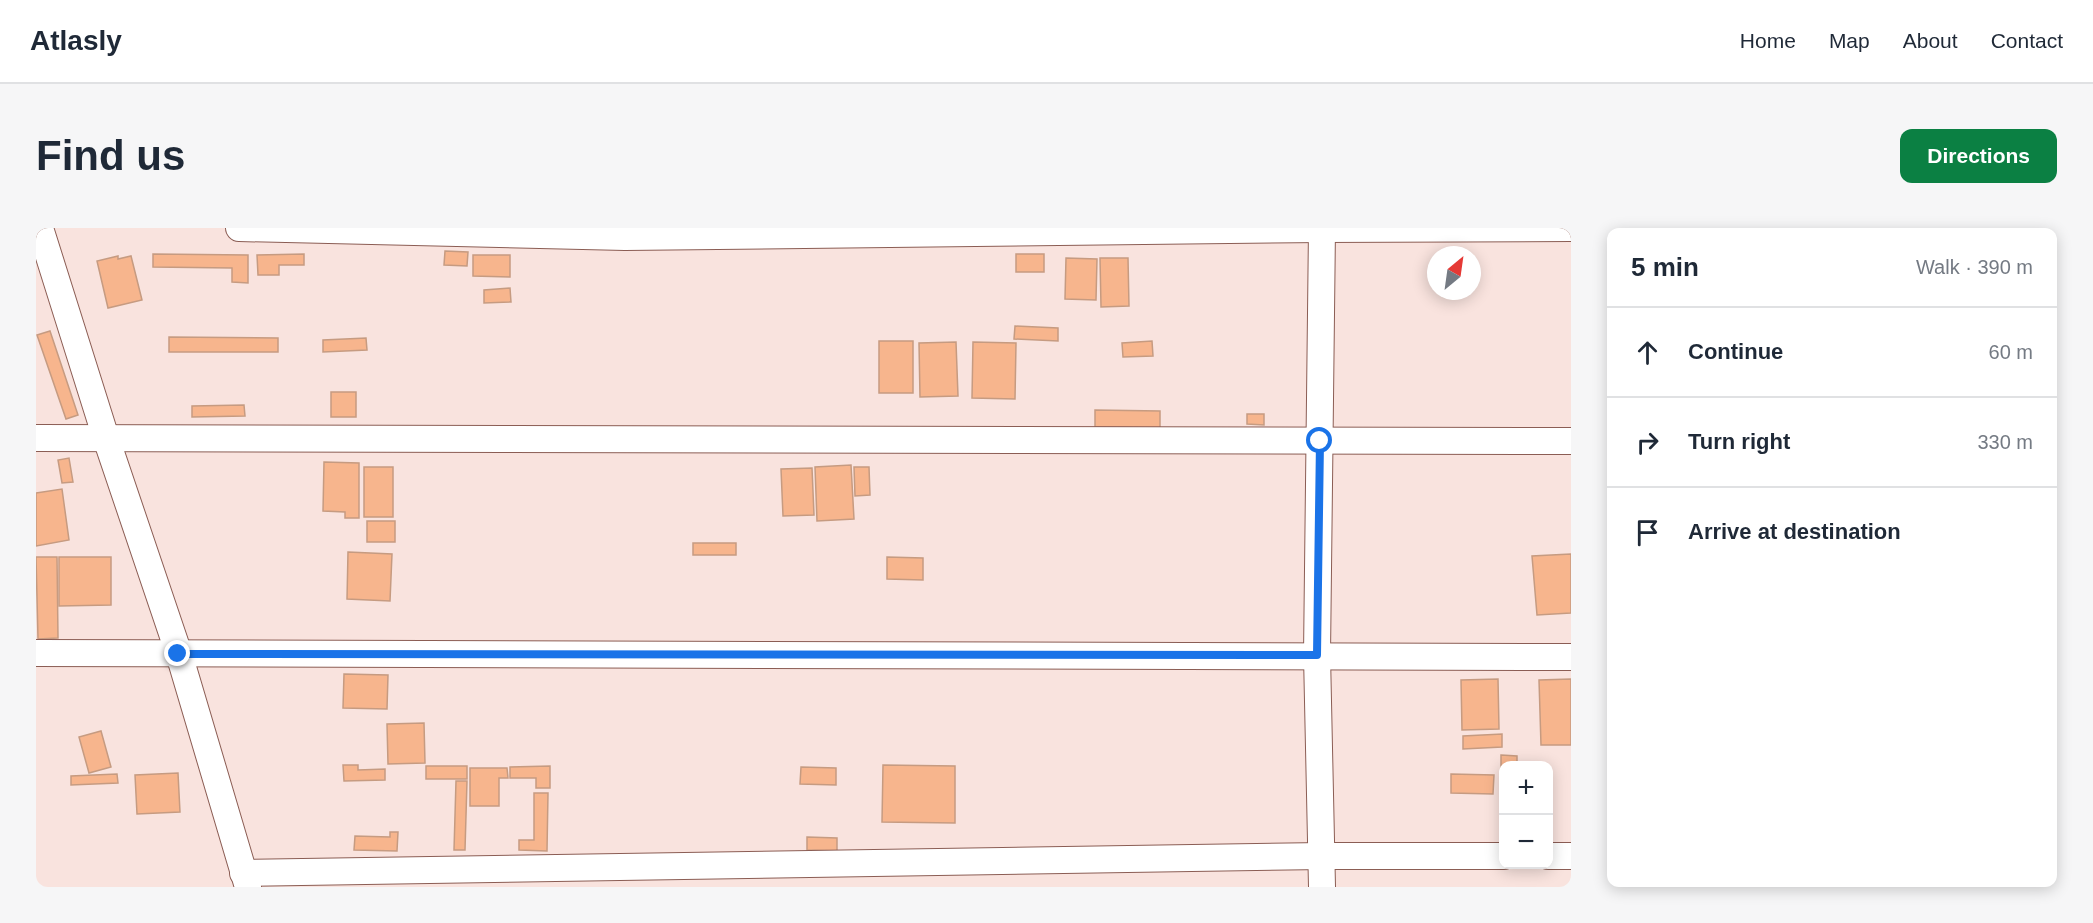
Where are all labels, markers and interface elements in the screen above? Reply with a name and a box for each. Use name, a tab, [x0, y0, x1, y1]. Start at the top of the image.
text: Atlasly	[30, 25, 122, 56]
text: Home	[1740, 29, 1796, 52]
text: Map	[1829, 29, 1870, 52]
text: About	[1903, 29, 1958, 52]
text: Contact	[1991, 29, 2063, 52]
button: Directions	[1900, 129, 2057, 183]
text: Find us	[36, 132, 185, 179]
north arrow	[1427, 246, 1481, 300]
text: 5 min	[1631, 252, 1699, 282]
text: Walk · 390 m	[1916, 256, 2033, 278]
icon: ahead	[1631, 336, 1664, 369]
text: Continue	[1688, 339, 1783, 364]
text: 60 m	[1989, 341, 2033, 363]
icon: right	[1631, 426, 1664, 459]
route start	[1306, 427, 1332, 453]
text: Turn right	[1688, 429, 1790, 454]
text: 330 m	[1977, 431, 2033, 453]
icon: arrive	[1631, 516, 1664, 549]
text: Arrive at destination	[1688, 519, 1901, 544]
route end	[164, 640, 190, 666]
map controls	[1499, 761, 1553, 869]
button: +	[1499, 761, 1553, 815]
button: −	[1499, 815, 1553, 869]

